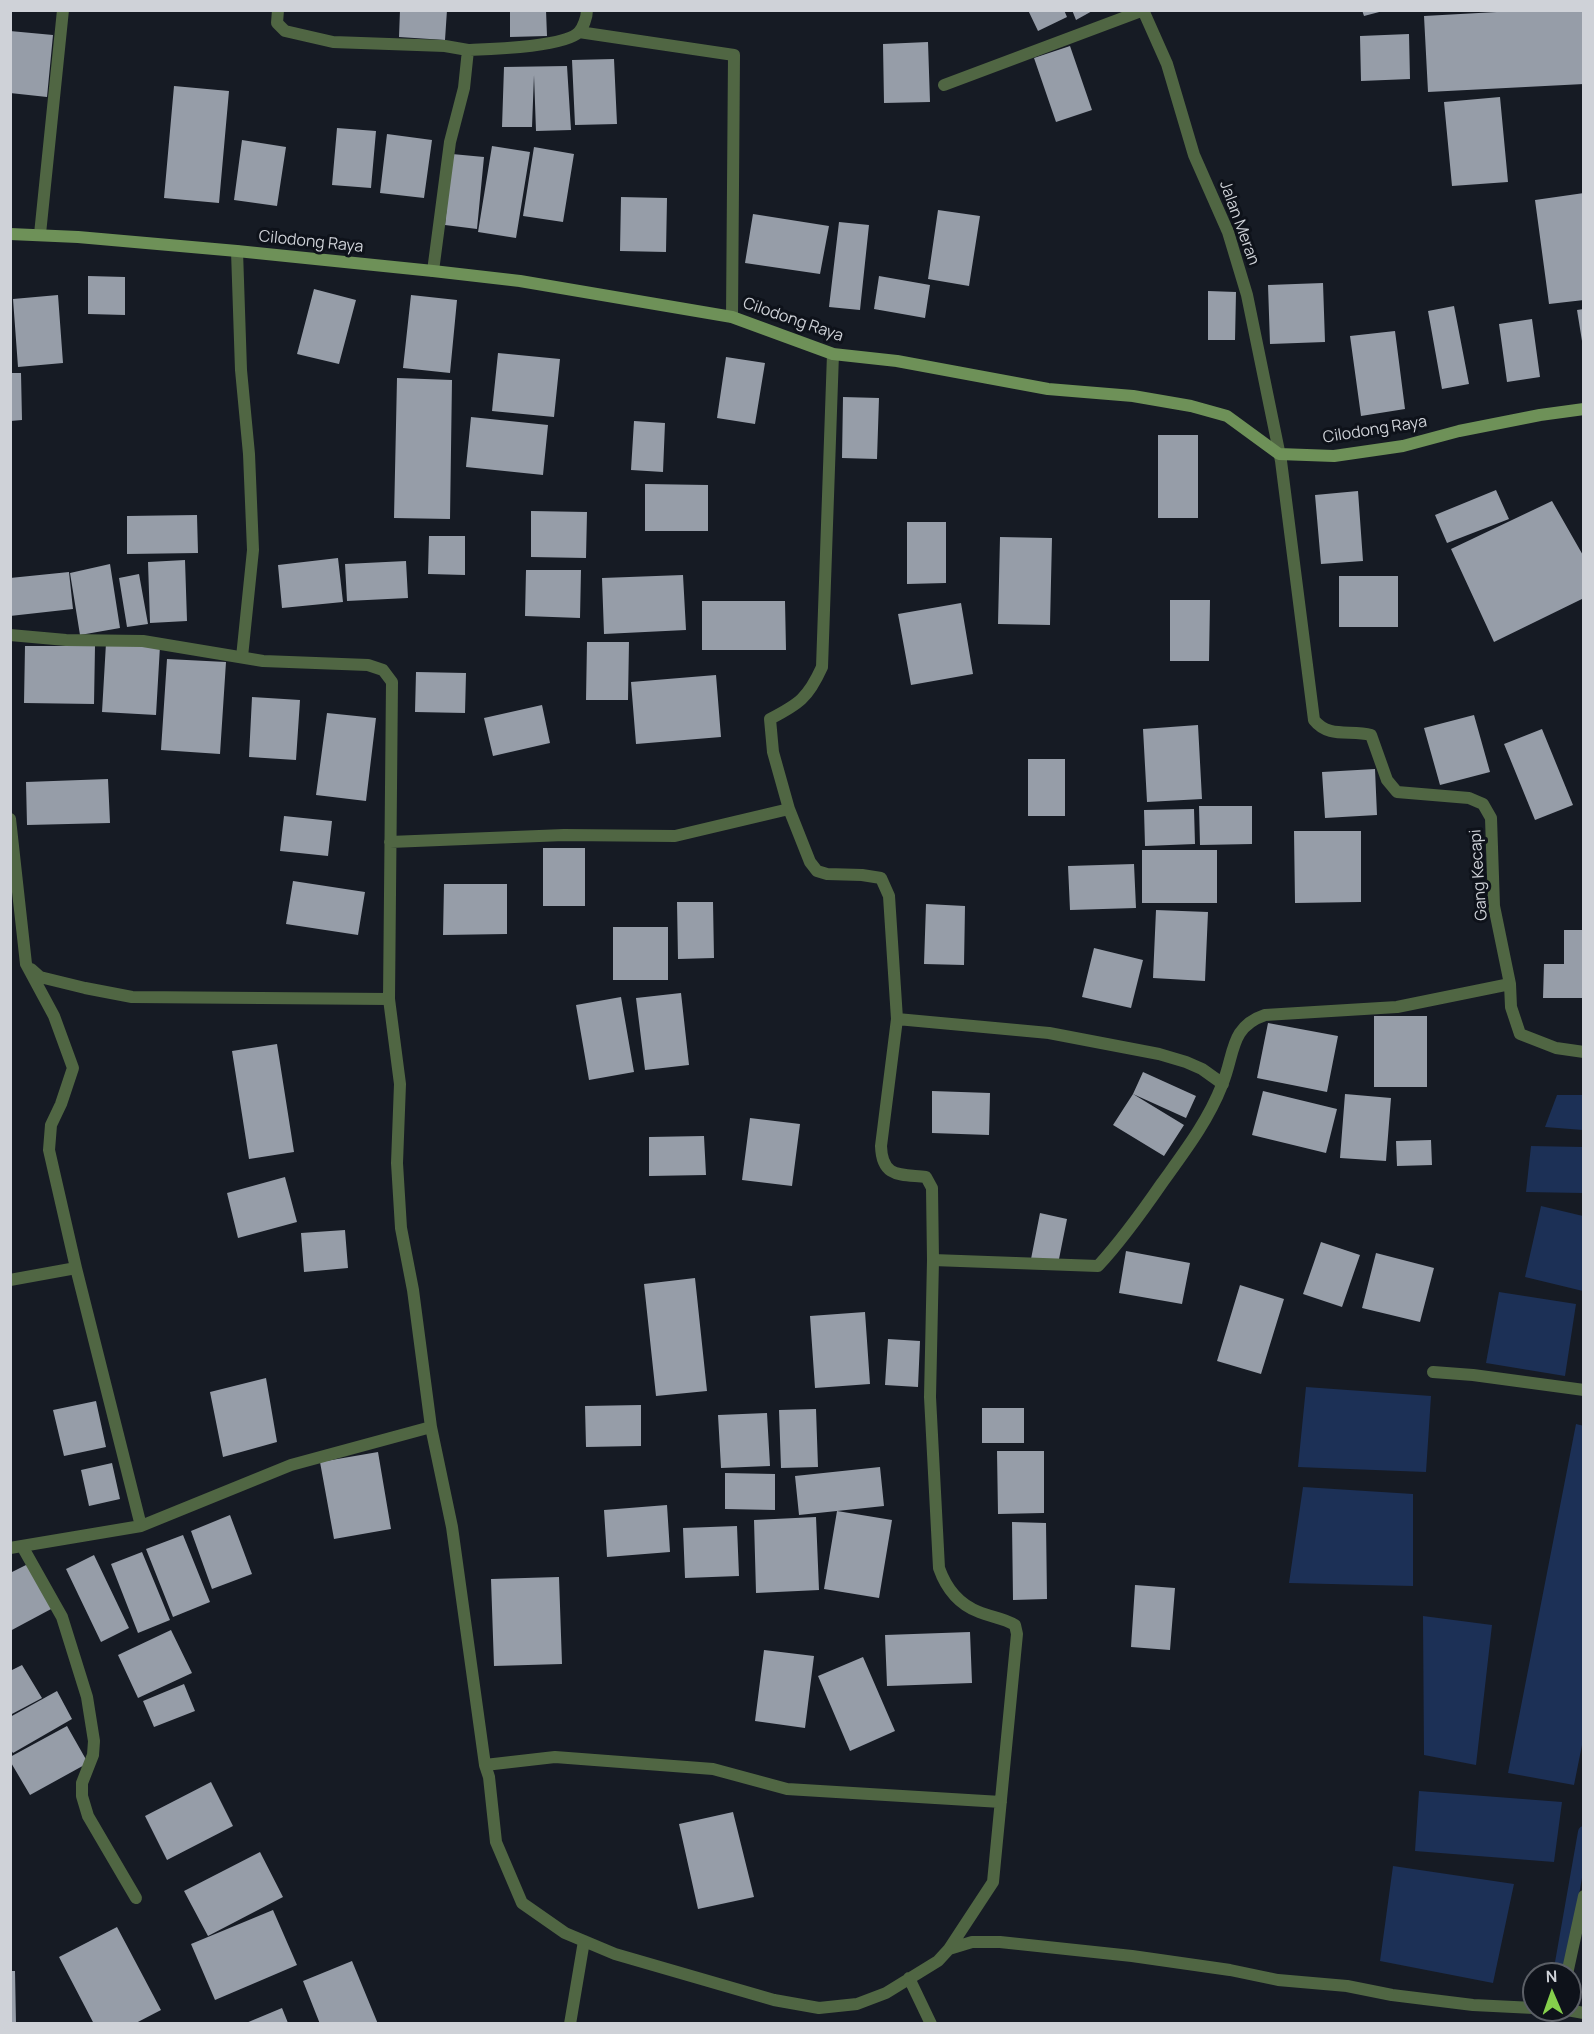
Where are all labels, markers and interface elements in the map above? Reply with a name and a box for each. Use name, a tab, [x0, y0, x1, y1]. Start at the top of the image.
street label: Jalan Meran	[1215, 178, 1263, 268]
street label: Cilodong Raya	[258, 227, 364, 257]
street label: Cilodong Raya	[740, 294, 846, 346]
street label: Cilodong Raya	[1322, 412, 1428, 448]
street label: Gang Kecapi	[1466, 829, 1492, 921]
north arrow	[1522, 1962, 1582, 2022]
text: N	[1545, 1965, 1558, 1987]

